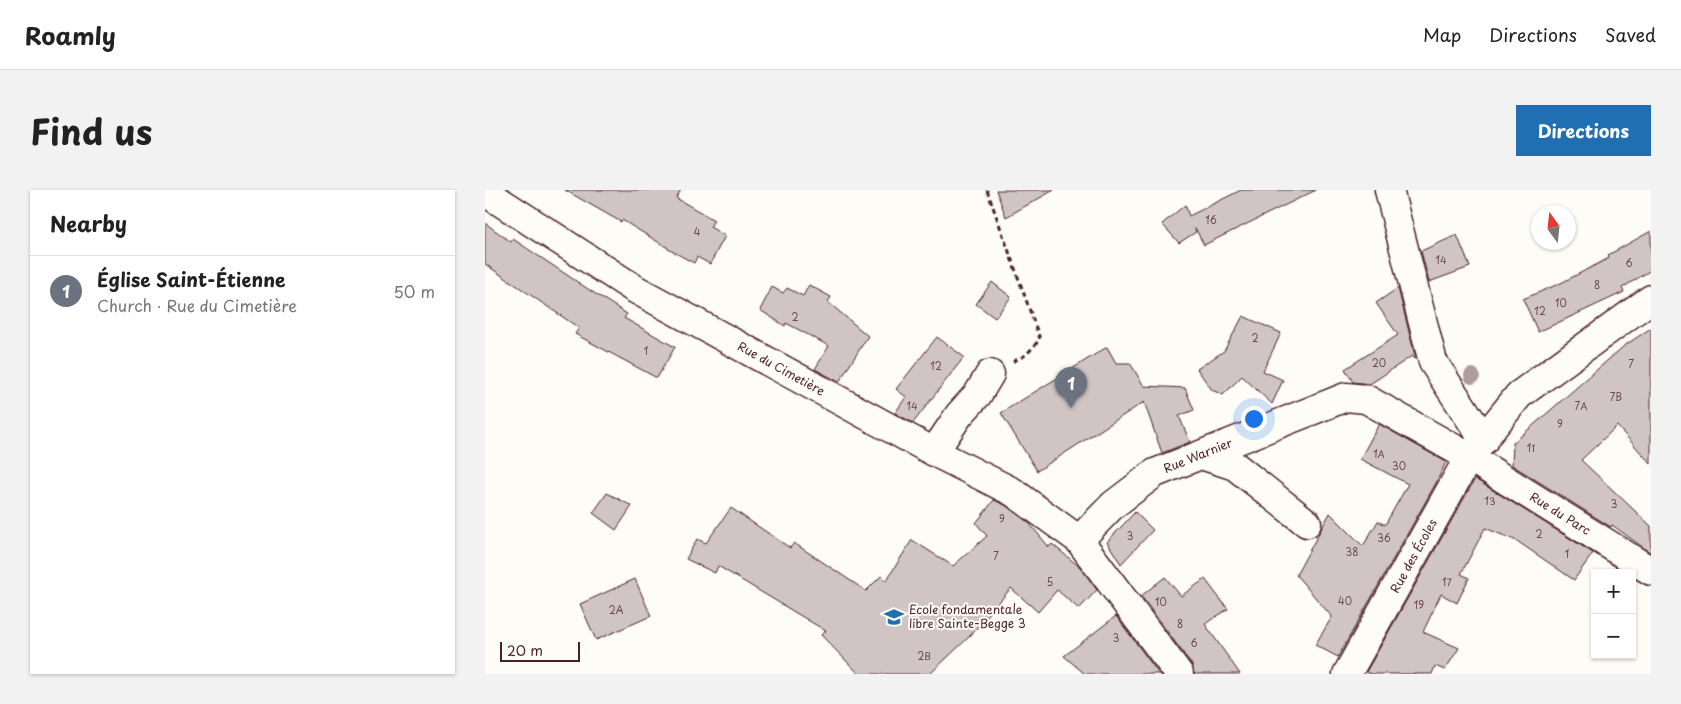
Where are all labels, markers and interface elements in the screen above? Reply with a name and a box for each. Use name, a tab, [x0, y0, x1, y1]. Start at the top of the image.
text: Roamly	[25, 17, 116, 53]
text: Map	[1423, 21, 1461, 48]
text: Directions	[1489, 21, 1577, 48]
text: Saved	[1605, 21, 1656, 48]
text: Find us	[30, 104, 152, 157]
button: Directions	[1516, 105, 1651, 156]
north arrow	[1531, 205, 1576, 250]
text: Nearby	[50, 207, 127, 239]
house number: 16	[1205, 212, 1217, 227]
house number: 4	[694, 224, 701, 239]
house number: 14	[1435, 252, 1447, 267]
house number: 6	[1625, 255, 1633, 270]
text: Église Saint-Étienne	[97, 265, 285, 293]
house number: 8	[1594, 277, 1600, 292]
text: 1	[62, 279, 70, 303]
text: 50 m	[394, 279, 435, 303]
text: Church · Rue du Cimetière	[97, 293, 297, 317]
house number: 10	[1555, 295, 1567, 310]
house number: 12	[1534, 303, 1546, 318]
house number: 2	[791, 309, 799, 324]
house number: 2	[1251, 330, 1259, 345]
street label: Rue du Cimetière	[735, 337, 829, 400]
house number: 1	[644, 343, 648, 358]
house number: 20	[1372, 355, 1386, 370]
house number: 7	[1628, 356, 1634, 371]
house number: 12	[930, 358, 942, 373]
pin: 1	[1055, 367, 1087, 408]
house number: 7B	[1610, 389, 1623, 404]
house number: 14	[906, 398, 918, 413]
house number: 7A	[1575, 398, 1587, 413]
your location	[1241, 406, 1267, 432]
house number: 9	[1557, 416, 1563, 431]
street label: Rue Warnier	[1161, 433, 1235, 477]
house number: 11	[1527, 440, 1535, 455]
house number: 1A	[1373, 446, 1385, 461]
house number: 30	[1392, 458, 1406, 473]
street label: Rue du Parc	[1527, 487, 1594, 539]
house number: 13	[1484, 493, 1496, 508]
house number: 3	[1611, 496, 1617, 511]
house number: 9	[999, 511, 1005, 526]
street label: Rue des Écoles	[1385, 515, 1441, 596]
house number: 2	[1535, 526, 1543, 541]
house number: 3	[1127, 528, 1133, 543]
house number: 36	[1377, 530, 1391, 545]
house number: 38	[1346, 544, 1358, 559]
house number: 1	[1565, 546, 1569, 561]
house number: 7	[993, 548, 999, 563]
map controls	[1591, 569, 1636, 659]
button: +	[1591, 569, 1636, 614]
house number: 5	[1047, 574, 1053, 589]
house number: 17	[1442, 574, 1453, 589]
house number: 40	[1338, 593, 1352, 608]
house number: 10	[1155, 594, 1167, 609]
house number: 19	[1414, 597, 1424, 612]
place label: Ecole fondamentale libre Sainte-Begge 3	[909, 600, 1026, 632]
house number: 2A	[609, 602, 624, 617]
school or university icon: Ecole fondamentale libre Sainte-Begge 3	[883, 606, 905, 628]
button: −	[1591, 614, 1636, 659]
house number: 8	[1177, 616, 1183, 631]
house number: 3	[1113, 630, 1119, 645]
house number: 6	[1190, 635, 1198, 650]
scale bar	[500, 639, 580, 662]
text: 20 m	[507, 640, 543, 661]
house number: 2B	[917, 648, 931, 663]

